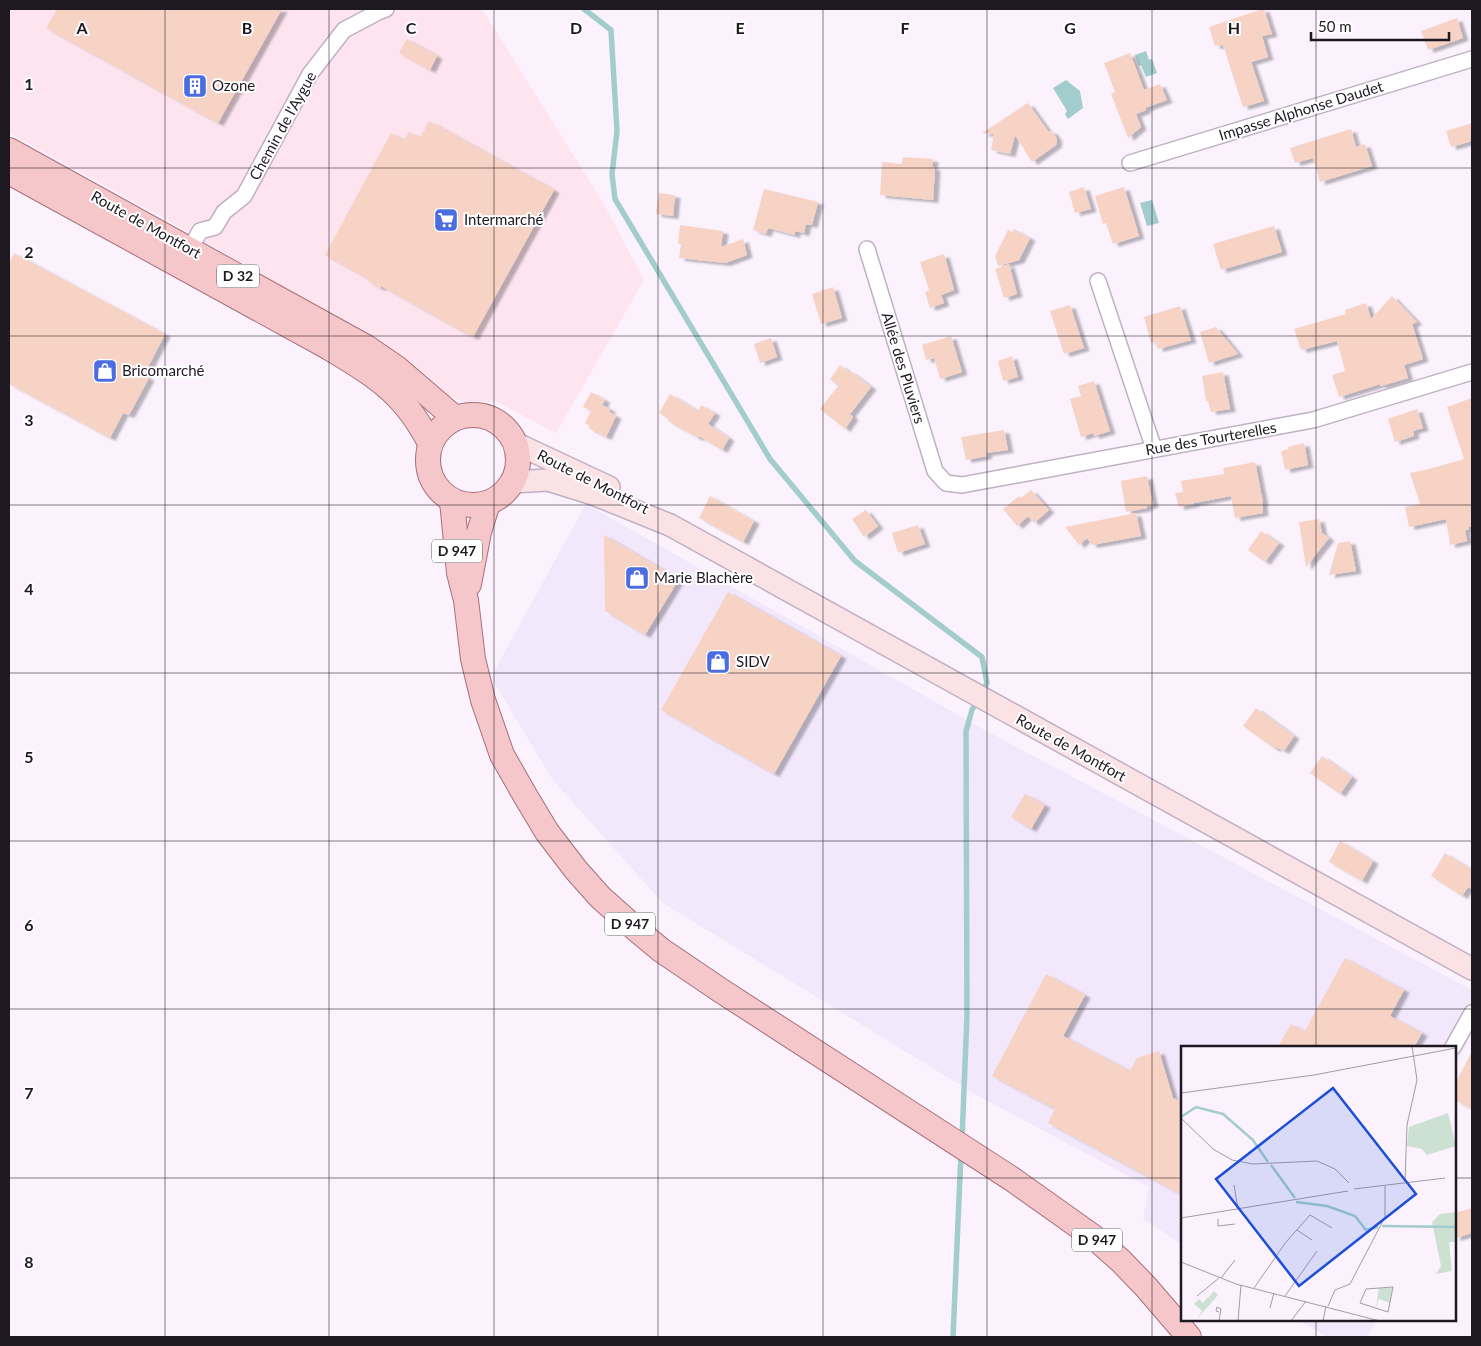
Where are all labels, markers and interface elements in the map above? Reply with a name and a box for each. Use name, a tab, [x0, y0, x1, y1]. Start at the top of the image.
scale bar	[1311, 10, 1448, 42]
text: 50 m	[1318, 17, 1352, 35]
text: A	[75, 18, 88, 37]
text: B	[242, 18, 252, 37]
text: C	[406, 18, 417, 37]
text: D	[570, 18, 582, 37]
text: E	[735, 18, 745, 37]
text: F	[900, 18, 910, 37]
text: G	[1064, 18, 1076, 37]
text: H	[1228, 18, 1240, 37]
street label: Chemin de l'Aygue	[245, 68, 319, 183]
building icon: Ozone	[182, 73, 208, 99]
text: 1	[24, 74, 34, 93]
place label: Ozone	[212, 76, 255, 94]
street label: Impasse Alphonse Daudet	[1216, 76, 1386, 144]
street label: Route de Montfort	[88, 186, 205, 262]
supermarket icon: Intermarché	[433, 207, 459, 233]
place label: Intermarché	[464, 210, 544, 228]
text: 2	[24, 242, 34, 261]
road number: D 32	[217, 264, 259, 288]
street label: Allée des Pluviers	[878, 310, 929, 426]
shop icon: Bricomarché	[92, 358, 118, 384]
place label: Bricomarché	[122, 361, 205, 379]
text: 3	[24, 410, 34, 429]
street label: Rue des Tourterelles	[1144, 418, 1278, 458]
street label: Route de Montfort	[535, 445, 653, 517]
road number: D 947	[432, 540, 482, 562]
shop icon: Marie Blachère	[624, 565, 650, 591]
place label: Marie Blachère	[654, 568, 753, 586]
text: 4	[24, 579, 34, 598]
shop icon: SIDV	[705, 649, 731, 675]
place label: SIDV	[736, 652, 770, 670]
street label: Route de Montfort	[1013, 709, 1130, 785]
text: 5	[24, 747, 34, 766]
road number: D 947	[605, 912, 655, 936]
text: 6	[24, 915, 34, 934]
inset map	[1181, 1046, 1456, 1321]
text: 7	[24, 1083, 34, 1102]
road number: D 947	[1072, 1228, 1122, 1252]
text: 8	[24, 1252, 34, 1271]

